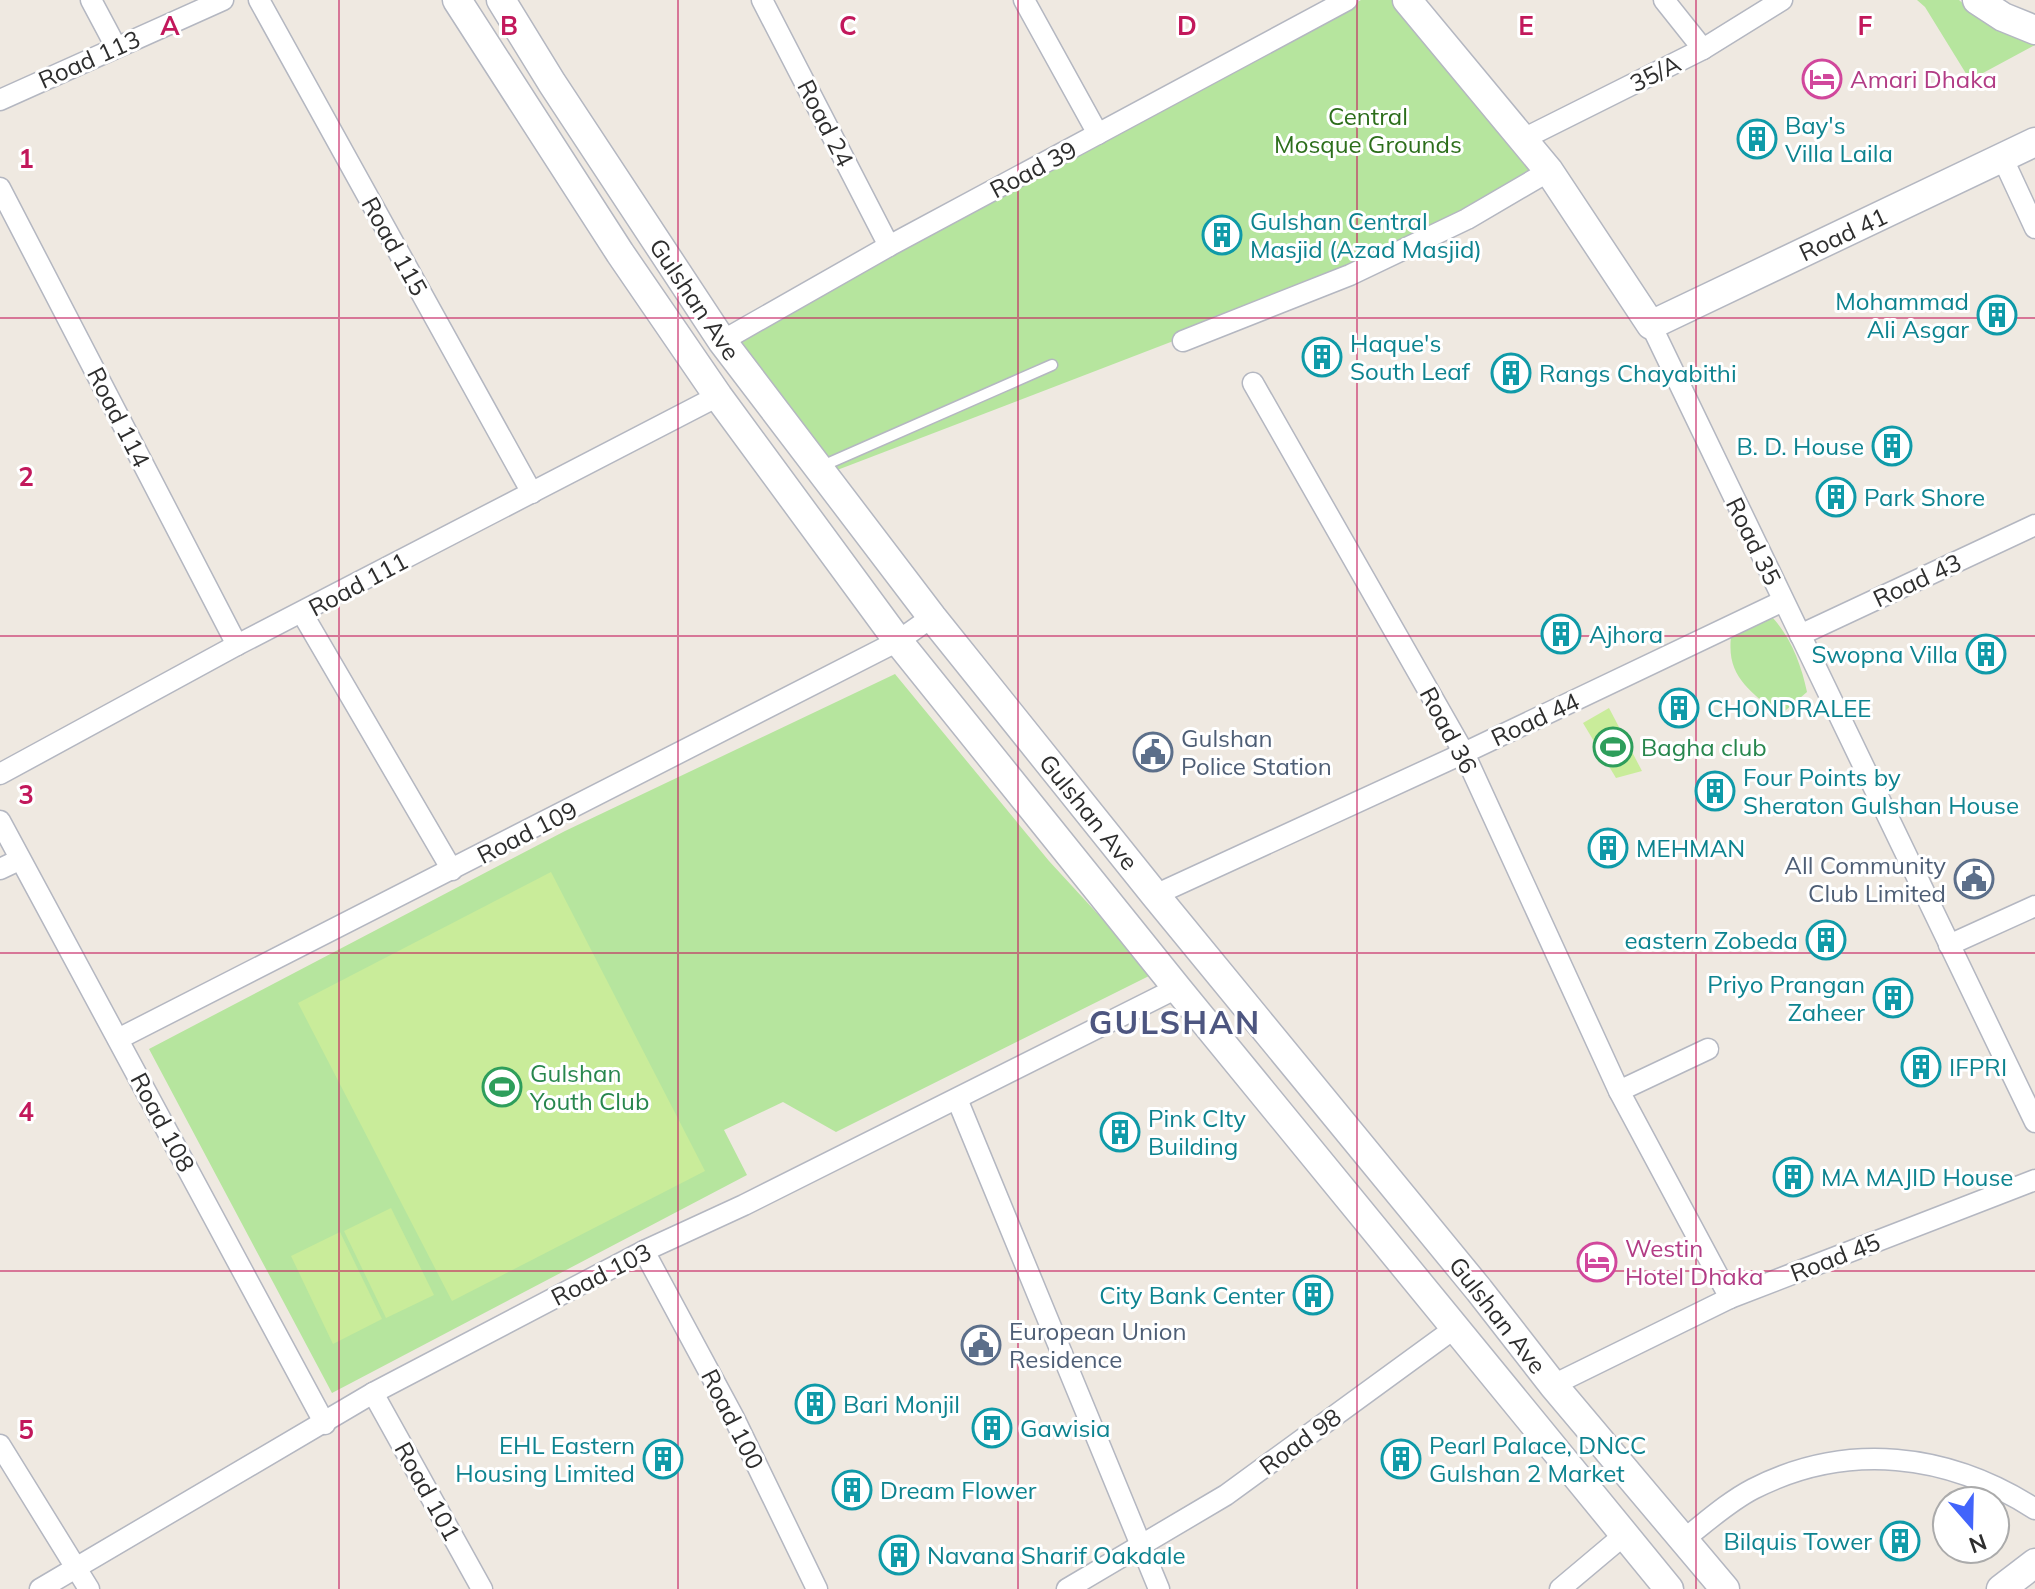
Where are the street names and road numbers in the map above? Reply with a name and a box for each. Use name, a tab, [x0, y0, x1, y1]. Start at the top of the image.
street label: Road 113	[33, 23, 145, 95]
street label: 35/A	[1625, 48, 1686, 98]
street label: Road 24	[791, 74, 861, 172]
street label: Road 39	[985, 134, 1081, 204]
street label: Road 115	[356, 191, 434, 301]
street label: Road 41	[1794, 201, 1892, 267]
street label: Gulshan Ave	[643, 232, 747, 366]
street label: Road 114	[81, 362, 157, 472]
street label: Road 35	[1720, 492, 1788, 590]
street label: Road 111	[303, 545, 413, 623]
street label: Road 43	[1868, 547, 1966, 613]
street label: Road 36	[1414, 682, 1484, 778]
street label: Road 44	[1486, 686, 1584, 752]
street label: Gulshan Ave	[1033, 748, 1145, 876]
street label: Road 109	[472, 794, 582, 870]
street label: Road 108	[124, 1067, 202, 1177]
street label: Road 45	[1786, 1226, 1884, 1288]
street label: Road 103	[546, 1236, 656, 1312]
street label: Gulshan Ave	[1443, 1250, 1553, 1380]
street label: Road 100	[695, 1364, 771, 1474]
street label: Road 98	[1253, 1401, 1347, 1481]
street label: Road 101	[389, 1436, 467, 1546]

